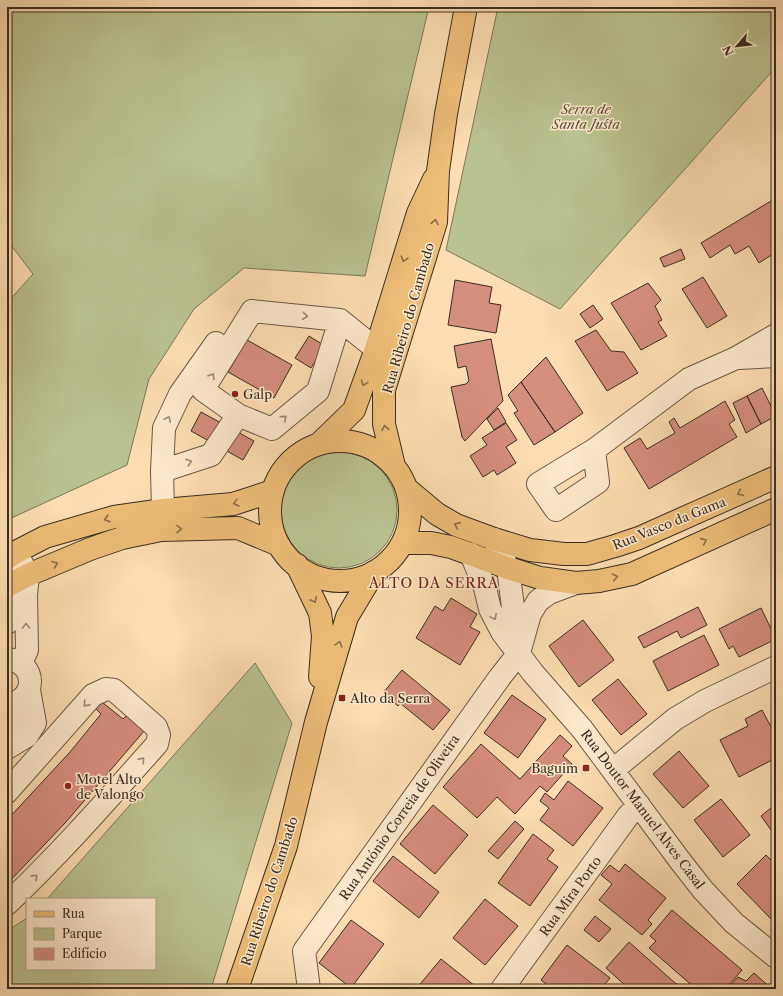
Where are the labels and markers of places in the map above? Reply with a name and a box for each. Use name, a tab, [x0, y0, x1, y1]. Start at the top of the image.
place label: Galp	[243, 386, 272, 402]
marker: Galp	[230, 389, 240, 399]
place label: Alto da Serra	[349, 690, 431, 706]
marker: Alto da Serra	[337, 693, 347, 703]
place label: Baguim	[531, 760, 578, 776]
marker: Baguim	[581, 763, 591, 773]
place label: Motel Alto de Valongo	[76, 771, 144, 802]
marker: Motel Alto de Valongo	[63, 781, 73, 791]

